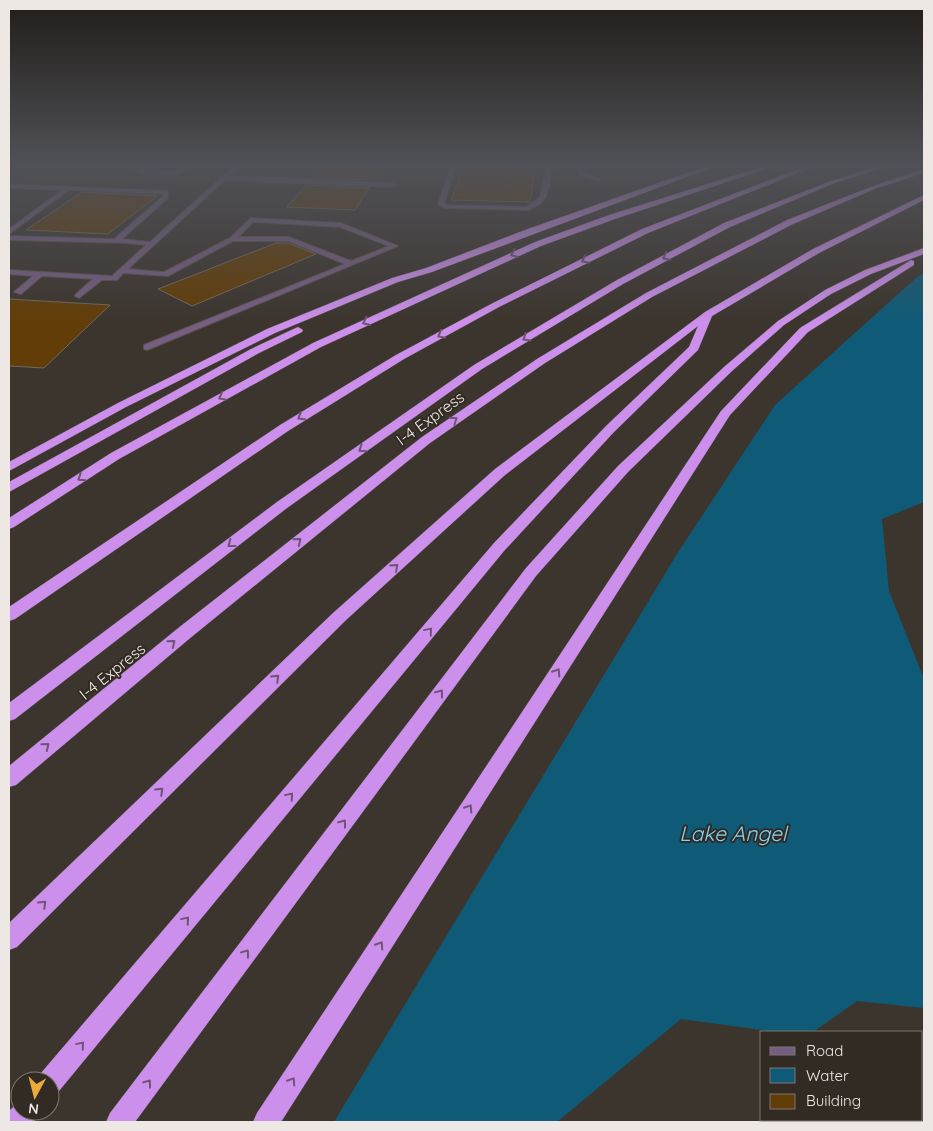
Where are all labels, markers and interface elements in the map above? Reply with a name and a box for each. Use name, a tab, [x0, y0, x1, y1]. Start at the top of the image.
one-way arrow	[510, 248, 519, 259]
one-way arrow	[663, 251, 672, 261]
one-way arrow	[582, 254, 591, 264]
one-way arrow	[363, 316, 372, 326]
one-way arrow	[437, 328, 446, 338]
one-way arrow	[522, 332, 531, 342]
street label: I-4 Express	[392, 387, 468, 449]
one-way arrow	[219, 391, 228, 401]
one-way arrow	[298, 411, 307, 421]
one-way arrow	[448, 417, 458, 426]
one-way arrow	[358, 443, 368, 452]
one-way arrow	[78, 471, 87, 481]
one-way arrow	[293, 538, 302, 547]
one-way arrow	[228, 539, 237, 547]
one-way arrow	[389, 564, 398, 573]
one-way arrow	[423, 628, 431, 637]
street label: I-4 Express	[75, 638, 149, 704]
one-way arrow	[166, 640, 175, 649]
one-way arrow	[551, 668, 560, 678]
one-way arrow	[271, 675, 280, 684]
one-way arrow	[435, 690, 443, 699]
one-way arrow	[40, 742, 49, 751]
one-way arrow	[154, 788, 163, 797]
one-way arrow	[285, 793, 293, 802]
one-way arrow	[462, 805, 472, 814]
one-way arrow	[337, 819, 346, 829]
water label: Lake Angel	[679, 820, 789, 846]
one-way arrow	[37, 901, 46, 910]
one-way arrow	[180, 917, 189, 926]
one-way arrow	[374, 941, 384, 950]
one-way arrow	[240, 950, 248, 959]
legend	[760, 1031, 923, 1121]
one-way arrow	[76, 1041, 85, 1050]
text: Road	[806, 1041, 843, 1060]
text: Water	[806, 1066, 849, 1085]
north arrow	[10, 1071, 60, 1121]
one-way arrow	[286, 1078, 295, 1087]
one-way arrow	[143, 1080, 151, 1089]
text: Building	[806, 1091, 861, 1110]
text: N	[27, 1099, 40, 1118]

